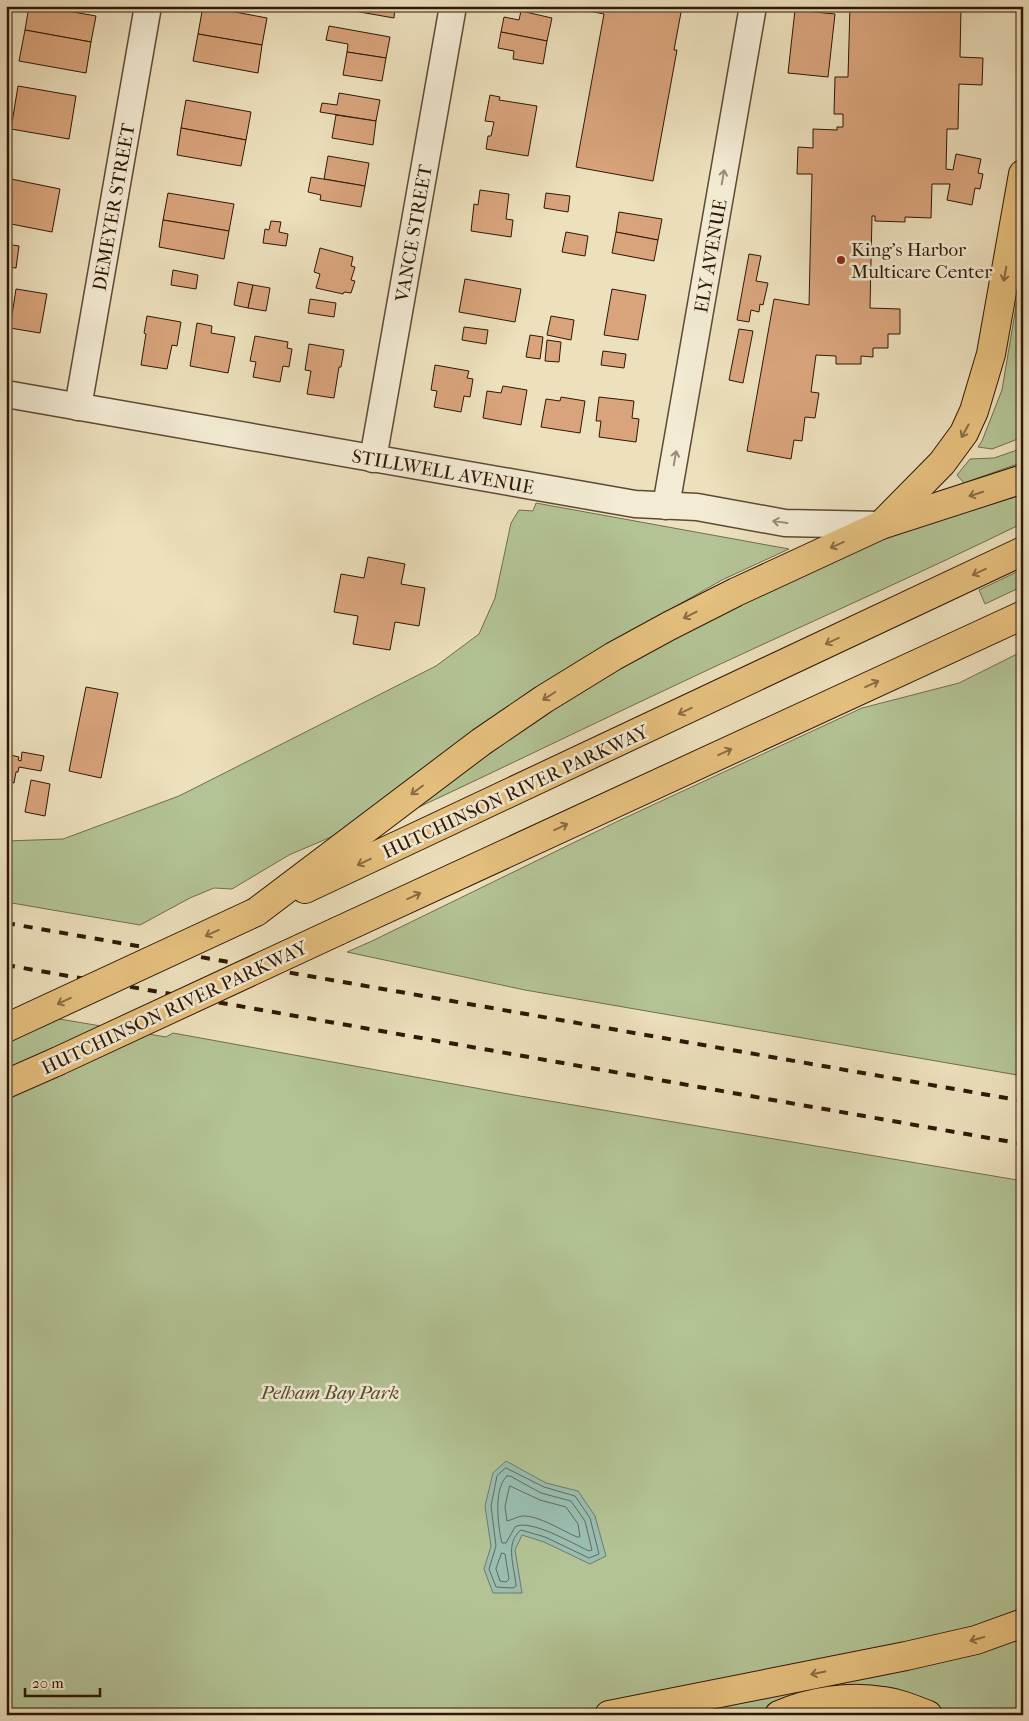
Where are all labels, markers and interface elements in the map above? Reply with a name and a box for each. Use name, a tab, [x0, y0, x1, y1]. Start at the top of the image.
street label: DEMEYER STREET	[88, 121, 140, 293]
street label: VANCE STREET	[391, 163, 437, 304]
one-way arrow	[719, 169, 729, 185]
street label: ELY AVENUE	[690, 197, 732, 315]
place label: King’s Harbor Multicare Center	[851, 239, 993, 283]
marker: King’s Harbor Multicare Center	[835, 254, 847, 266]
one-way arrow	[1000, 266, 1010, 282]
one-way arrow	[959, 423, 969, 437]
street label: STILLWELL AVENUE	[350, 445, 536, 499]
one-way arrow	[670, 450, 680, 466]
one-way arrow	[969, 490, 985, 499]
one-way arrow	[773, 516, 789, 526]
one-way arrow	[830, 541, 845, 550]
one-way arrow	[972, 568, 987, 577]
one-way arrow	[683, 611, 698, 620]
one-way arrow	[825, 637, 840, 647]
one-way arrow	[864, 679, 879, 689]
one-way arrow	[543, 691, 557, 701]
one-way arrow	[678, 707, 693, 716]
street label: HUTCHINSON RIVER PARKWAY	[379, 720, 653, 863]
one-way arrow	[717, 747, 732, 757]
one-way arrow	[411, 784, 424, 795]
one-way arrow	[553, 822, 568, 832]
one-way arrow	[356, 857, 371, 867]
one-way arrow	[406, 891, 421, 900]
one-way arrow	[205, 928, 220, 938]
street label: HUTCHINSON RIVER PARKWAY	[38, 936, 312, 1079]
one-way arrow	[57, 997, 72, 1007]
park label: Pelham Bay Park	[260, 1382, 399, 1404]
one-way arrow	[969, 1635, 985, 1645]
scale bar	[25, 1666, 100, 1698]
one-way arrow	[810, 1669, 826, 1678]
text: 20 m	[32, 1674, 64, 1692]

